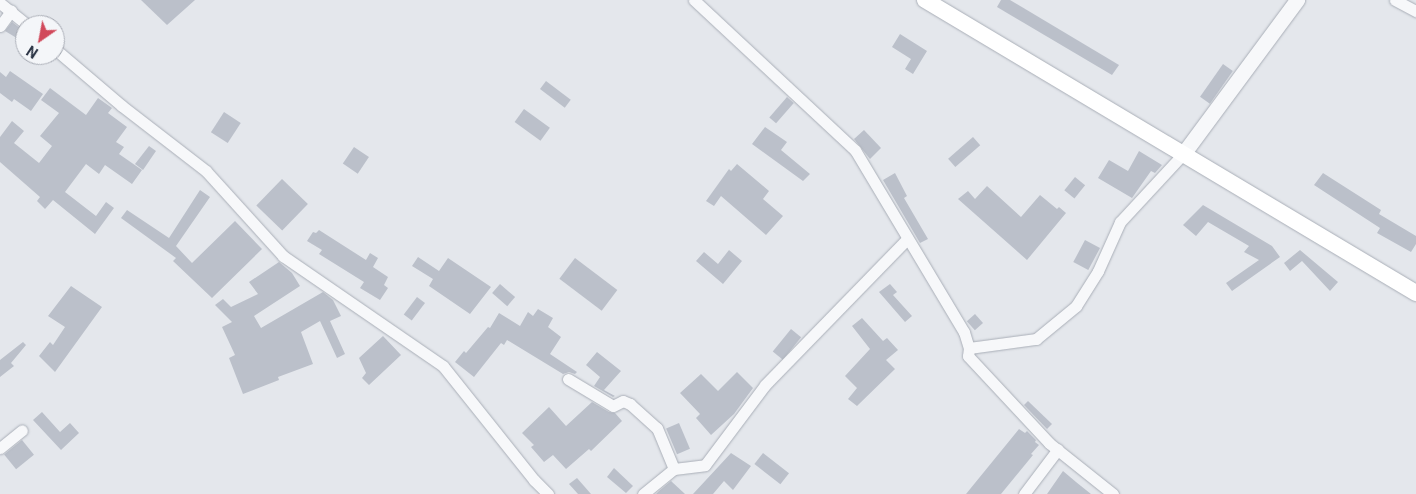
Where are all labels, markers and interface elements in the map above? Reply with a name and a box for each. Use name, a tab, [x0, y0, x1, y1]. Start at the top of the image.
north arrow	[15, 15, 65, 65]
text: N	[24, 42, 41, 61]

